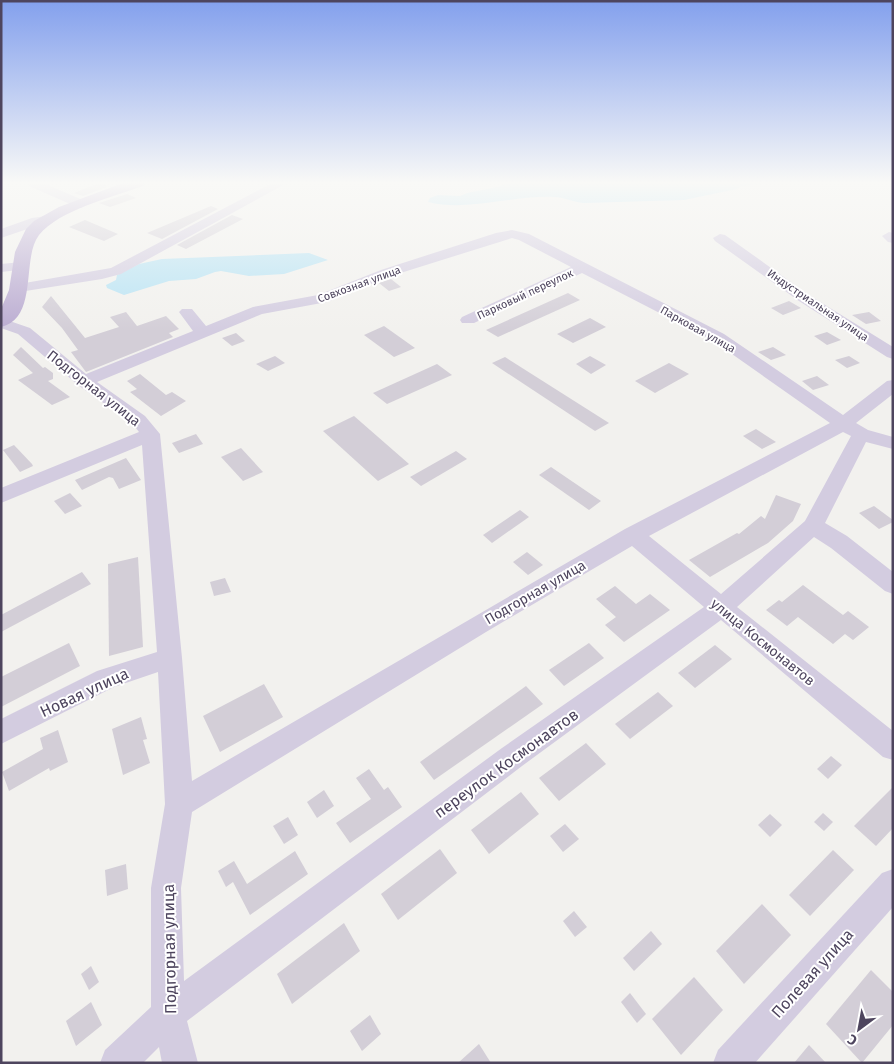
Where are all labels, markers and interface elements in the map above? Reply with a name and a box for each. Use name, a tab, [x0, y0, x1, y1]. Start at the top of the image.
street label: Совхозная улица	[316, 263, 402, 306]
street label: Парковый переулок	[475, 266, 576, 322]
street label: Индустриальная улица	[765, 267, 871, 344]
street label: Парковая улица	[658, 303, 738, 355]
street label: Подгорная улица	[44, 347, 144, 430]
street label: Подгорная улица	[482, 557, 589, 628]
street label: улица Космонавтов	[707, 595, 818, 690]
street label: Новая улица	[37, 664, 131, 721]
street label: переулок Космонавтов	[431, 705, 582, 822]
street label: Подгорная улица	[159, 884, 180, 1014]
street label: Полевая улица	[767, 925, 857, 1022]
north arrow	[834, 1004, 884, 1054]
text: С	[844, 1030, 860, 1049]

